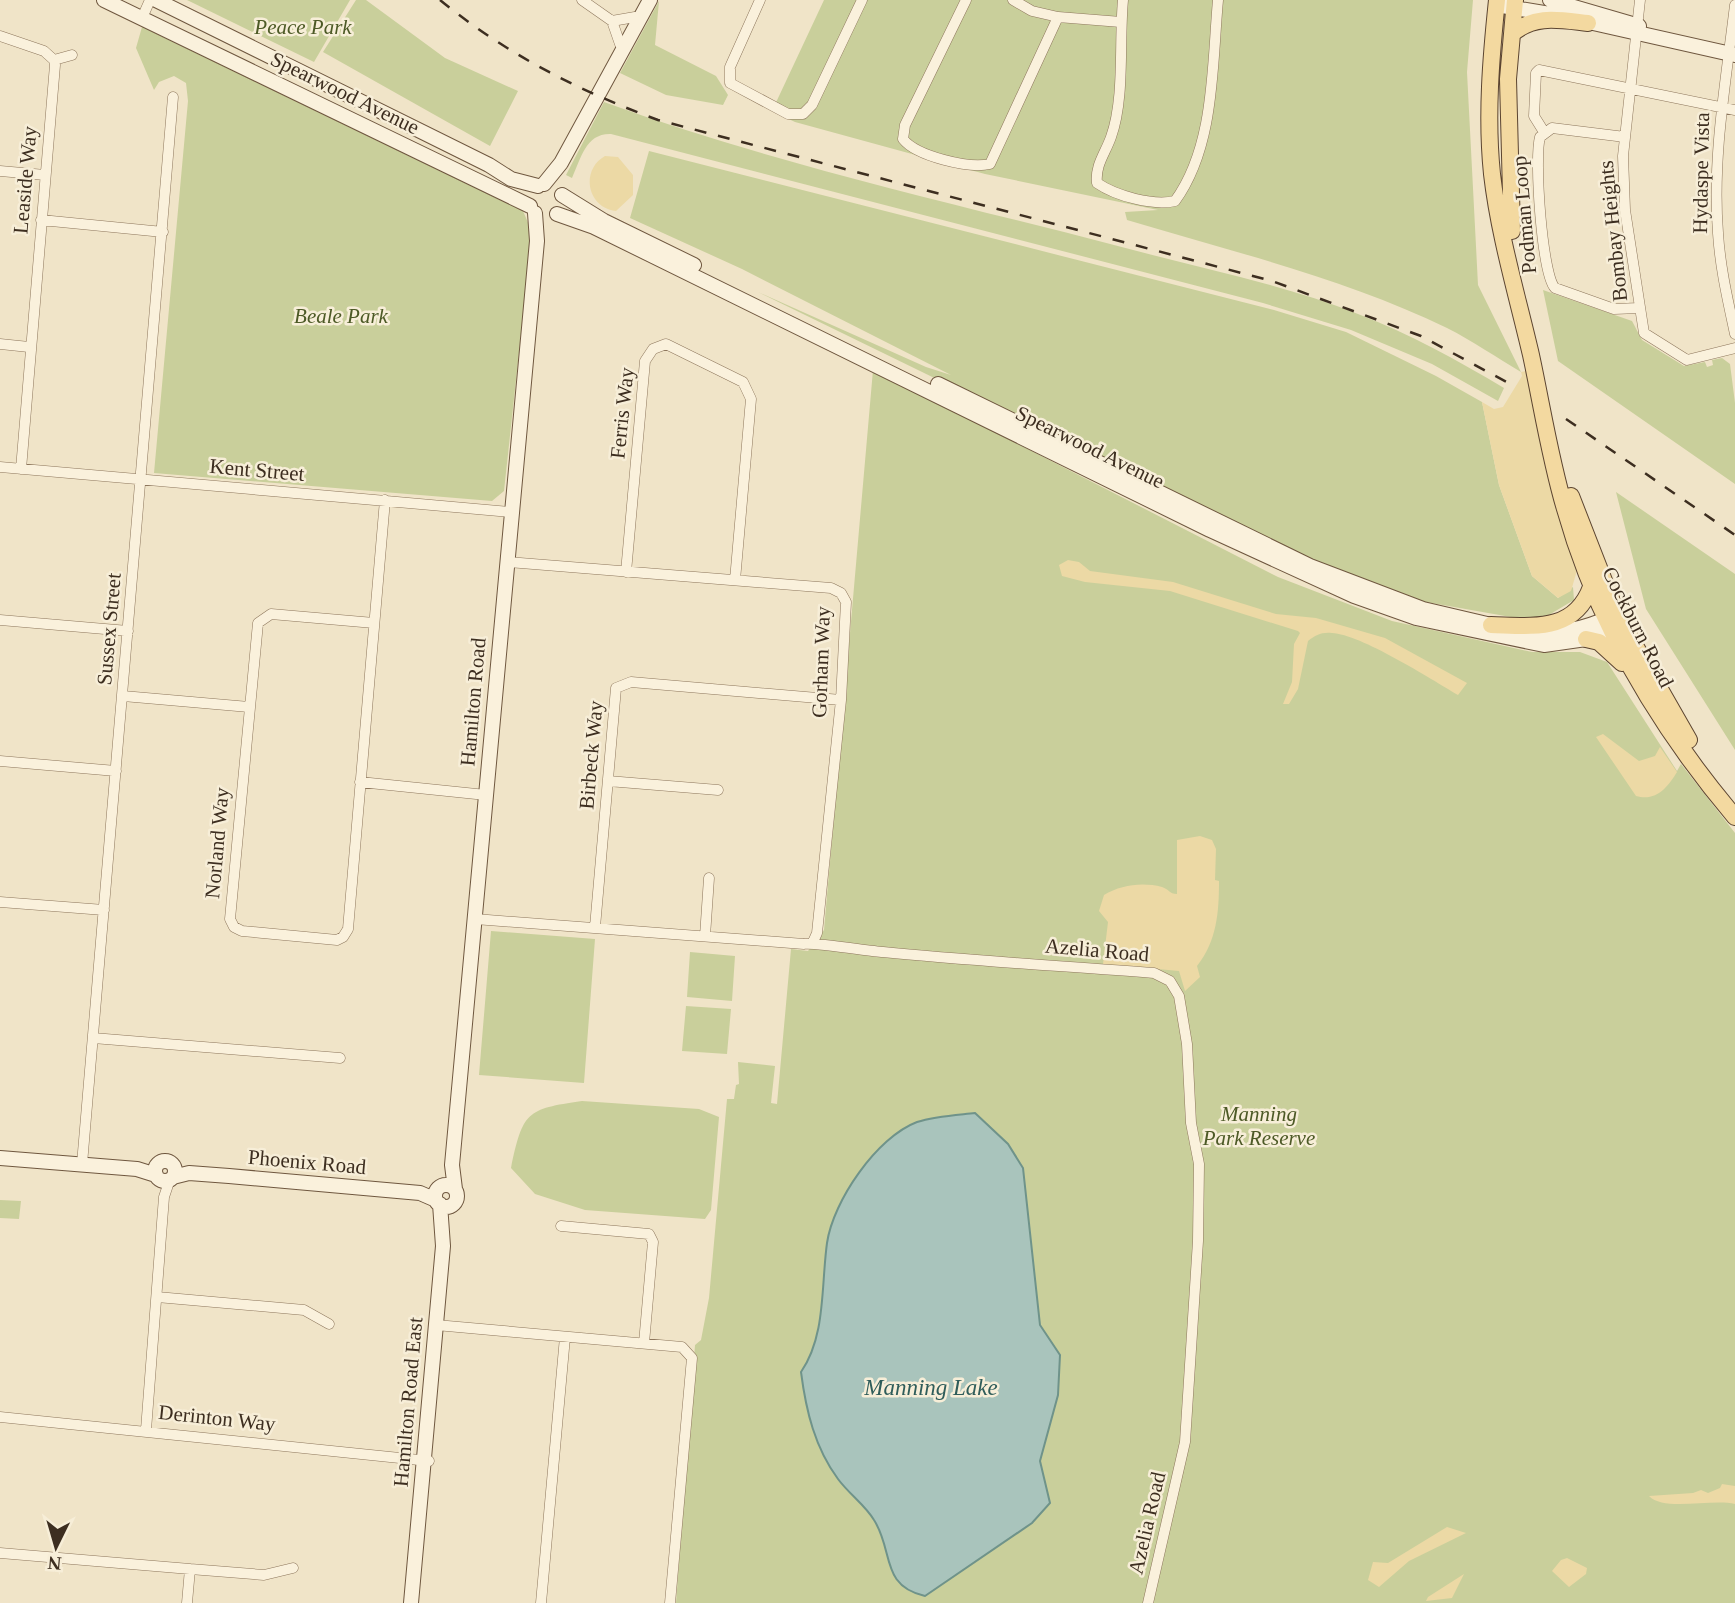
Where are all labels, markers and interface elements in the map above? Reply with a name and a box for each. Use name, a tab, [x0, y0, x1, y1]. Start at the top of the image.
park label: Peace Park	[253, 15, 352, 39]
street label: Spearwood Avenue	[267, 47, 423, 139]
street label: Hydaspe Vista	[1688, 111, 1714, 234]
street label: Leaside Way	[8, 125, 42, 235]
street label: Podman Loop	[1507, 155, 1541, 275]
street label: Bombay Heights	[1594, 159, 1632, 303]
park label: Beale Park	[294, 304, 389, 328]
street label: Ferris Way	[605, 366, 639, 460]
street label: Spearwood Avenue	[1012, 401, 1168, 493]
street label: Kent Street	[209, 454, 306, 486]
street label: Cockburn Road	[1597, 563, 1679, 692]
street label: Sussex Street	[92, 572, 126, 686]
street label: Gorham Way	[807, 605, 835, 718]
street label: Hamilton Road	[455, 636, 491, 767]
street label: Birbeck Way	[574, 699, 608, 810]
street label: Norland Way	[200, 786, 234, 900]
street label: Azelia Road	[1044, 933, 1151, 967]
park label: Manning Park Reserve	[1202, 1102, 1315, 1150]
street label: Phoenix Road	[247, 1145, 368, 1179]
street label: Hamilton Road East	[389, 1316, 427, 1488]
water label: Manning Lake	[863, 1375, 998, 1400]
street label: Derinton Way	[157, 1400, 277, 1436]
street label: Azelia Road	[1124, 1469, 1171, 1577]
north arrow	[21, 1512, 91, 1582]
text: N	[47, 1552, 62, 1574]

